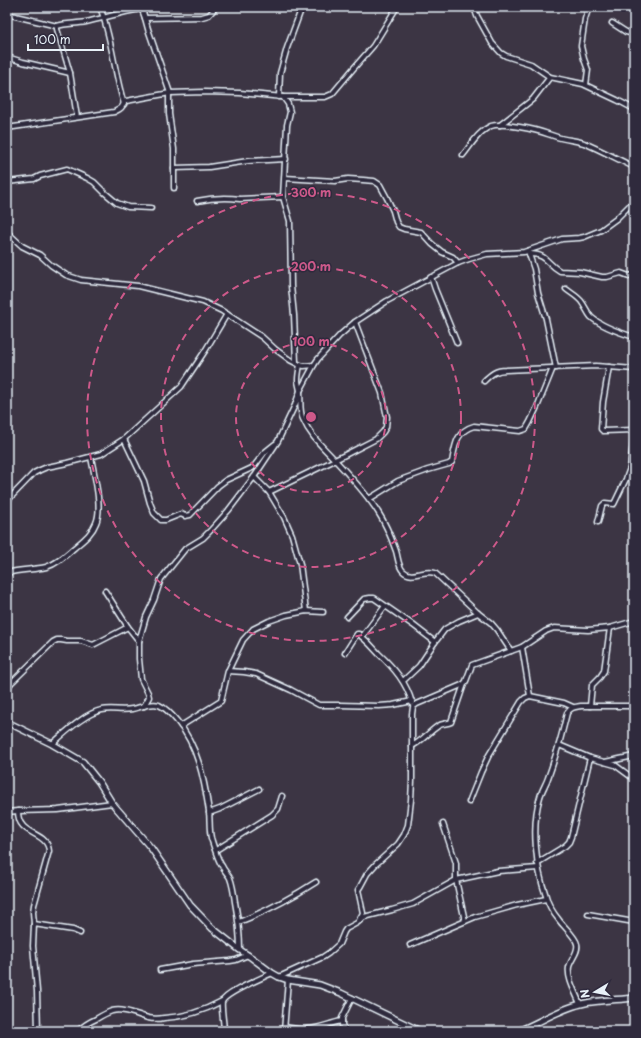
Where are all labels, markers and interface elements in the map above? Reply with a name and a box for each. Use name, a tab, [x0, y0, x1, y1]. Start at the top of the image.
scale bar	[28, 26, 103, 52]
text: 100 m	[34, 30, 71, 48]
text: 300 m	[291, 183, 331, 201]
text: 200 m	[291, 257, 331, 275]
text: 100 m	[292, 332, 330, 350]
centre of rings	[304, 410, 318, 424]
north arrow	[575, 972, 615, 1012]
text: N	[575, 988, 594, 1000]

